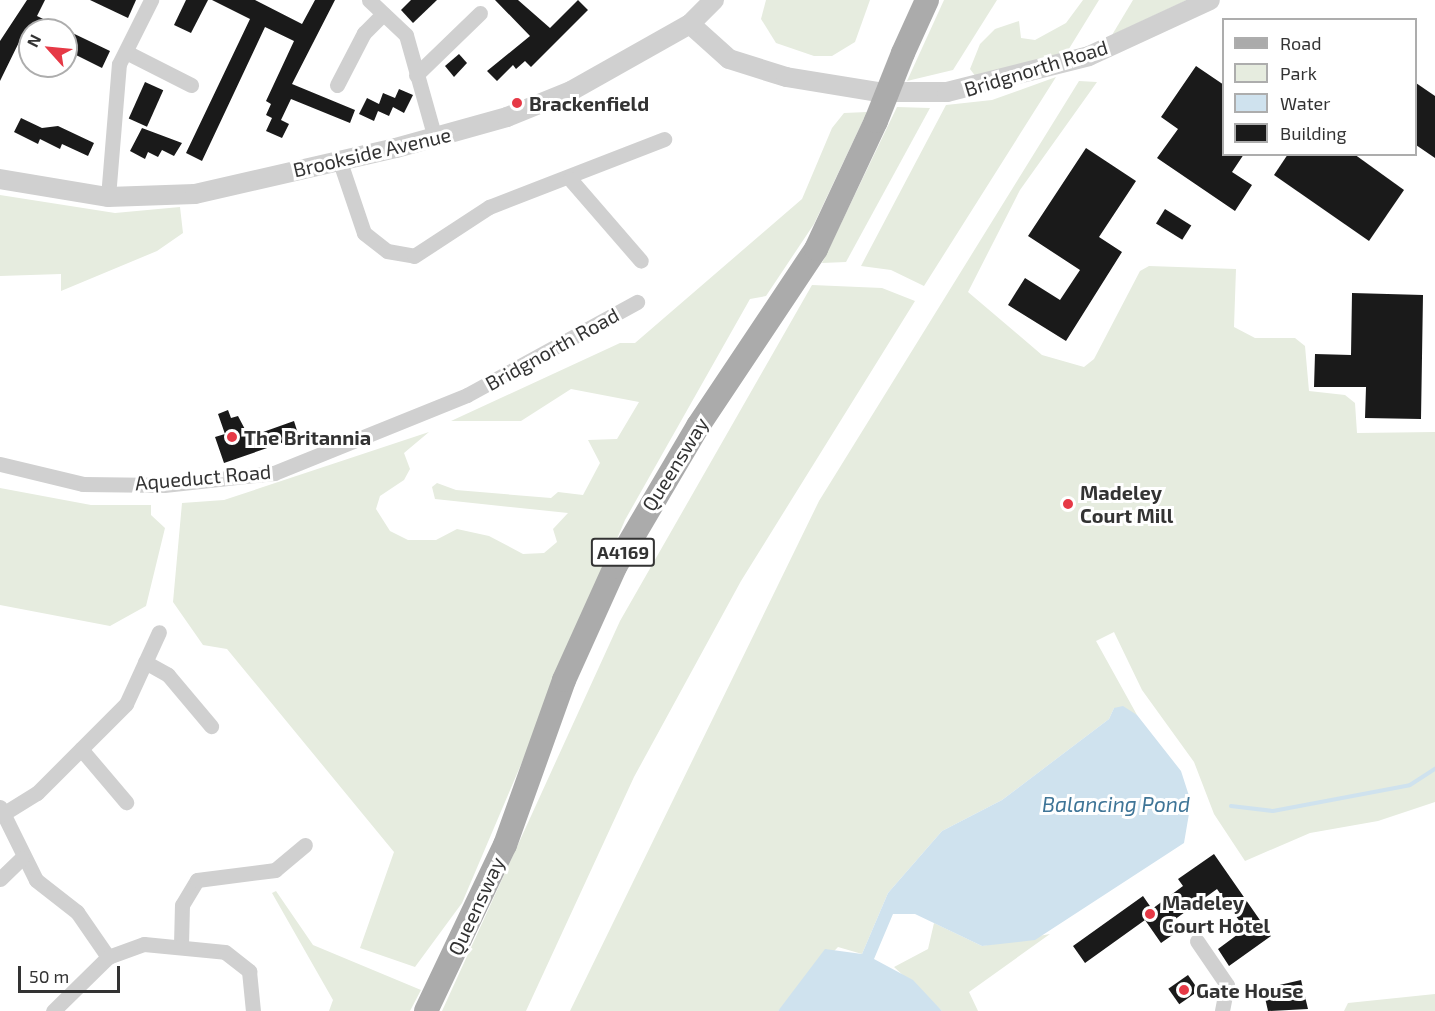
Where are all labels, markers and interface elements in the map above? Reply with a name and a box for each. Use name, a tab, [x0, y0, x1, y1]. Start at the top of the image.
north arrow	[18, 18, 78, 78]
legend	[1222, 18, 1417, 156]
text: N	[22, 31, 44, 50]
text: Road	[1280, 32, 1321, 54]
street label: Bridgnorth Road	[961, 35, 1111, 101]
text: Park	[1280, 62, 1317, 84]
place label: Brackenfield	[529, 91, 649, 115]
text: Water	[1280, 92, 1330, 114]
marker: Brackenfield	[510, 96, 524, 110]
street label: Brookside Avenue	[290, 122, 454, 182]
text: Building	[1280, 122, 1347, 144]
street label: Bridgnorth Road	[481, 302, 623, 396]
street label: Queensway	[637, 413, 713, 515]
place label: The Britannia	[244, 425, 371, 449]
marker: The Britannia	[225, 430, 239, 444]
street label: Aqueduct Road	[134, 459, 272, 495]
place label: Madeley Court Mill	[1080, 480, 1173, 527]
marker: Madeley Court Mill	[1061, 497, 1075, 511]
road number: A4169	[590, 537, 656, 567]
water label: Balancing Pond	[1042, 791, 1190, 817]
street label: Queensway	[443, 853, 509, 959]
place label: Madeley Court Hotel	[1162, 891, 1270, 938]
marker: Madeley Court Hotel	[1143, 907, 1157, 921]
scale bar	[21, 954, 123, 992]
text: 50 m	[29, 965, 69, 987]
place label: Gate House	[1196, 978, 1304, 1002]
marker: Gate House	[1177, 983, 1191, 997]

